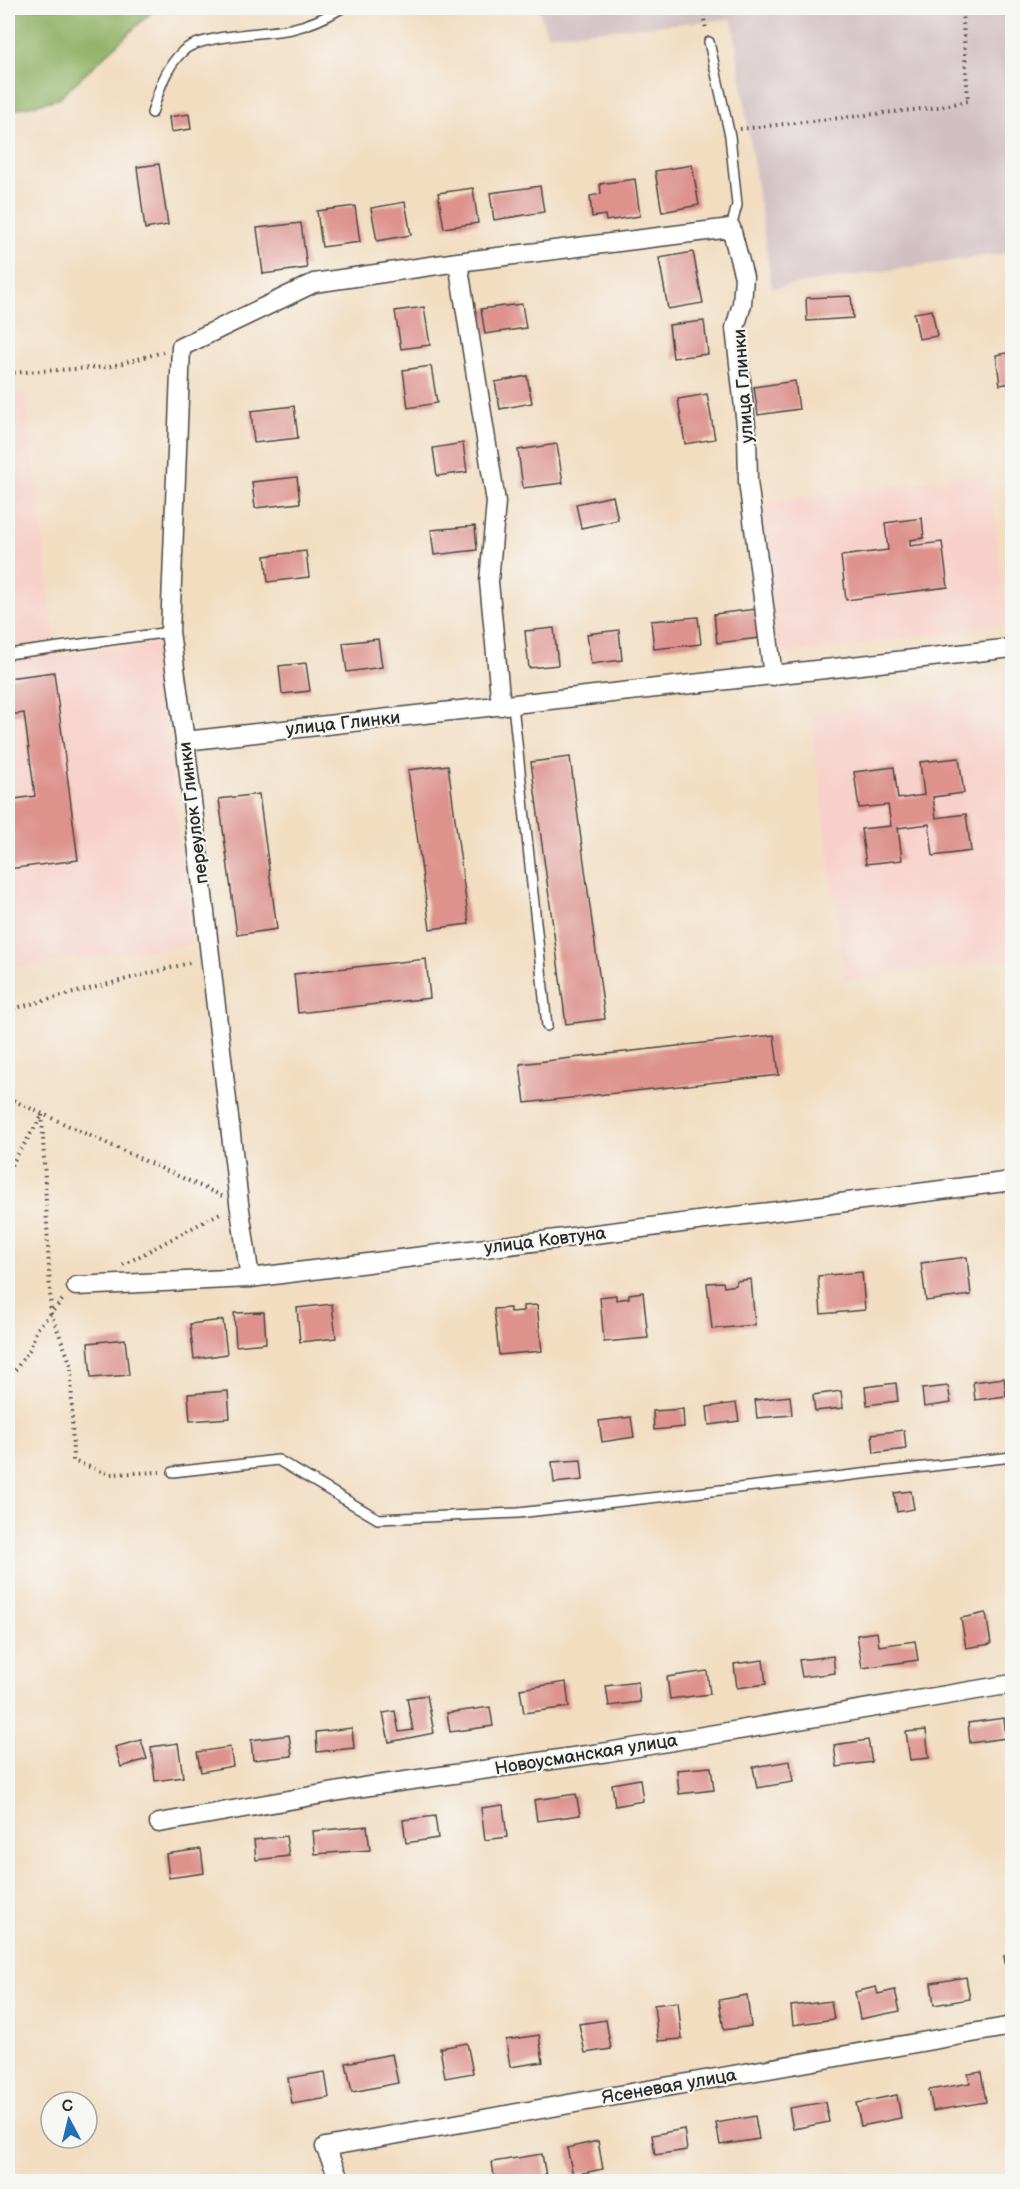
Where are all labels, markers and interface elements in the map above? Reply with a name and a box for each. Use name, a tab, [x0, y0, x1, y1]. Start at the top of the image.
street label: улица Глинки	[729, 328, 758, 444]
street label: улица Глинки	[285, 707, 401, 740]
street label: переулок Глинки	[174, 741, 213, 885]
street label: улица Ковтуна	[483, 1223, 608, 1258]
street label: Новоусманская улица	[493, 1730, 679, 1779]
street label: Ясеневая улица	[600, 2064, 738, 2109]
north arrow	[39, 2090, 99, 2150]
text: С	[61, 2096, 74, 2117]

